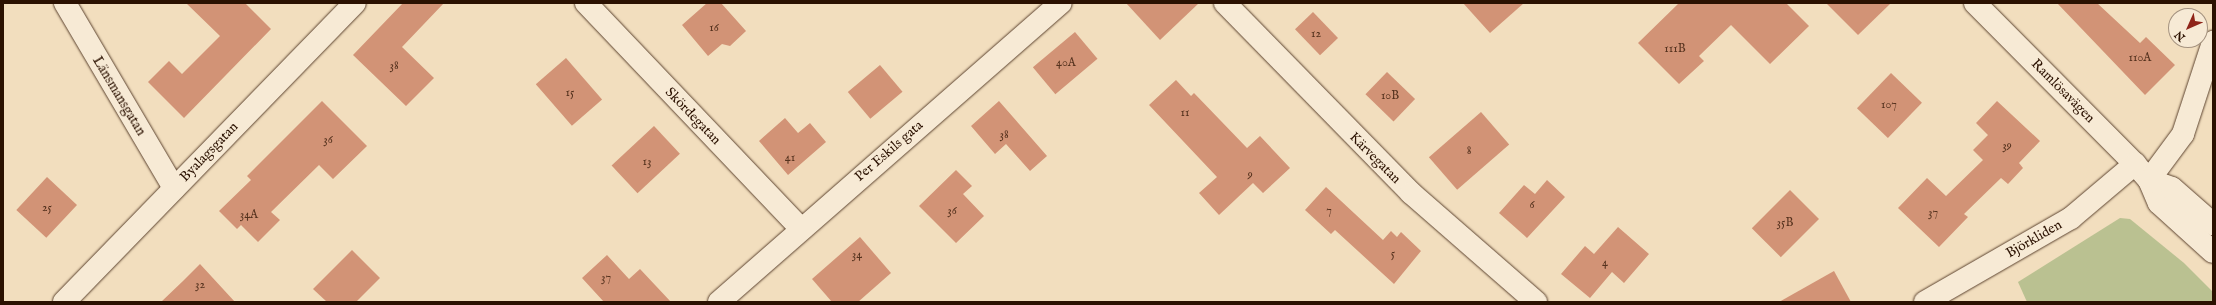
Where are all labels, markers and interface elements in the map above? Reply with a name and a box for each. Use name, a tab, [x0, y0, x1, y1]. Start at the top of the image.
north arrow	[2168, 8, 2208, 48]
house number: 16	[709, 21, 719, 35]
house number: 12	[1311, 27, 1321, 41]
text: N	[2172, 27, 2189, 44]
house number: 111B	[1664, 42, 1686, 56]
house number: 110A	[2129, 51, 2151, 65]
street label: Länsmansgatan	[89, 53, 149, 139]
house number: 40A	[1056, 56, 1076, 70]
street label: Ramlösavägen	[2028, 56, 2098, 126]
house number: 38	[389, 59, 399, 73]
street label: Skördegatan	[662, 84, 724, 148]
house number: 15	[566, 86, 574, 100]
house number: 10B	[1381, 89, 1399, 103]
house number: 107	[1881, 98, 1897, 112]
house number: 11	[1181, 106, 1189, 120]
street label: Per Eskils gata	[852, 117, 926, 185]
street label: Byalagsgatan	[176, 119, 242, 185]
house number: 38	[999, 128, 1009, 142]
street label: Kärvegatan	[1346, 129, 1404, 187]
house number: 36	[323, 133, 333, 147]
house number: 39	[2002, 139, 2012, 153]
house number: 8	[1467, 144, 1471, 158]
house number: 41	[785, 151, 795, 165]
house number: 13	[643, 155, 651, 169]
house number: 9	[1247, 168, 1253, 182]
house number: 6	[1529, 198, 1535, 212]
house number: 25	[42, 201, 52, 215]
house number: 36	[947, 204, 957, 218]
house number: 7	[1326, 204, 1332, 218]
house number: 37	[1928, 206, 1938, 220]
house number: 34A	[240, 208, 258, 222]
house number: 35B	[1777, 216, 1793, 230]
street label: Björkliden	[2003, 216, 2065, 262]
house number: 5	[1391, 247, 1395, 261]
house number: 34	[852, 248, 862, 262]
house number: 4	[1602, 256, 1608, 270]
house number: 37	[601, 271, 611, 285]
house number: 32	[195, 278, 205, 292]

